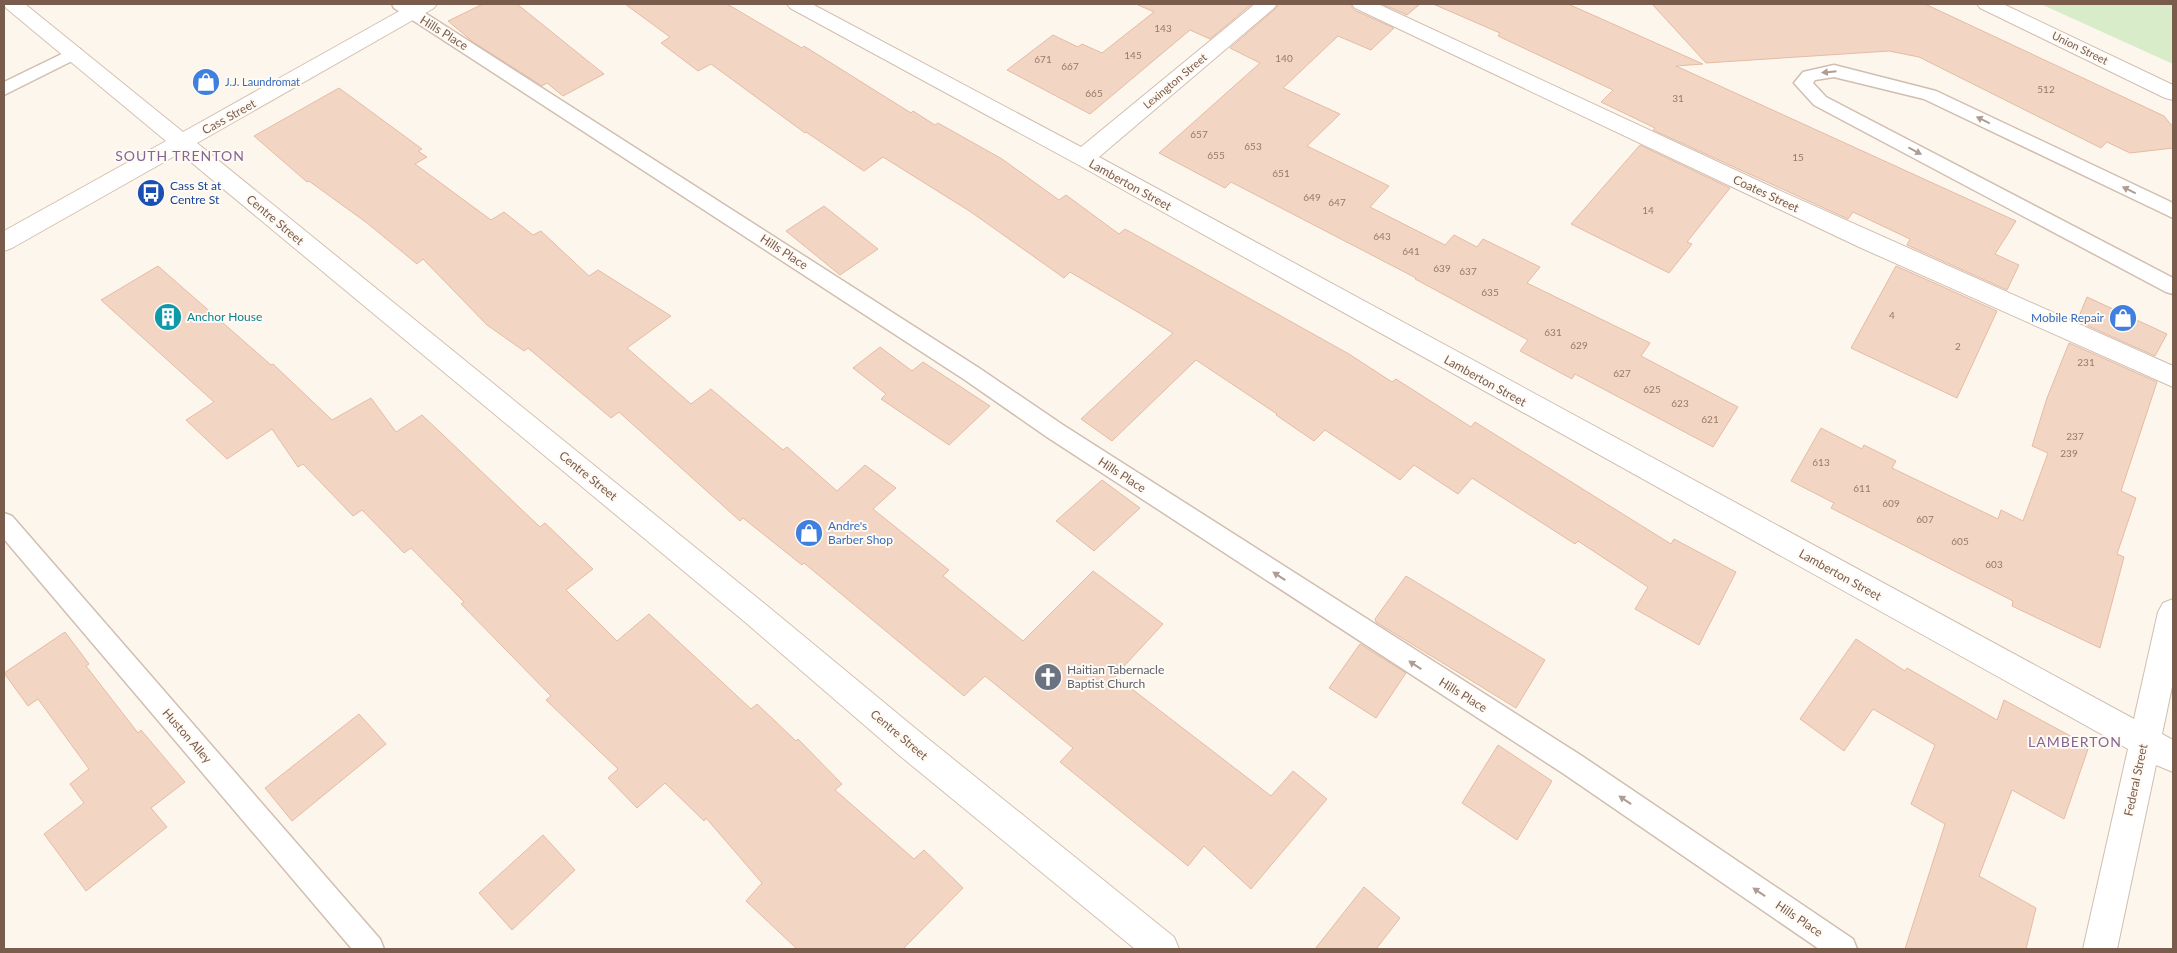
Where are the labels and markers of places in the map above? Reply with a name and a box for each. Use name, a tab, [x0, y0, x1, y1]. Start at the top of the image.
shop icon: J.J. Laundromat	[191, 67, 221, 97]
place label: J.J. Laundromat	[225, 75, 300, 88]
bus stop icon: Cass St at Centre St	[136, 178, 166, 208]
place label: Cass St at Centre St	[170, 178, 222, 207]
building icon: Anchor House	[153, 302, 183, 332]
shop icon: Mobile Repair	[2108, 303, 2138, 333]
place label: Anchor House	[187, 309, 262, 324]
place label: Mobile Repair	[2031, 310, 2105, 325]
shop icon: Andre's Barber Shop	[794, 518, 824, 548]
place label: Andre's Barber Shop	[828, 518, 893, 547]
church icon: Haitian Tabernacle Baptist Church	[1033, 662, 1063, 692]
place label: Haitian Tabernacle Baptist Church	[1067, 662, 1164, 691]

